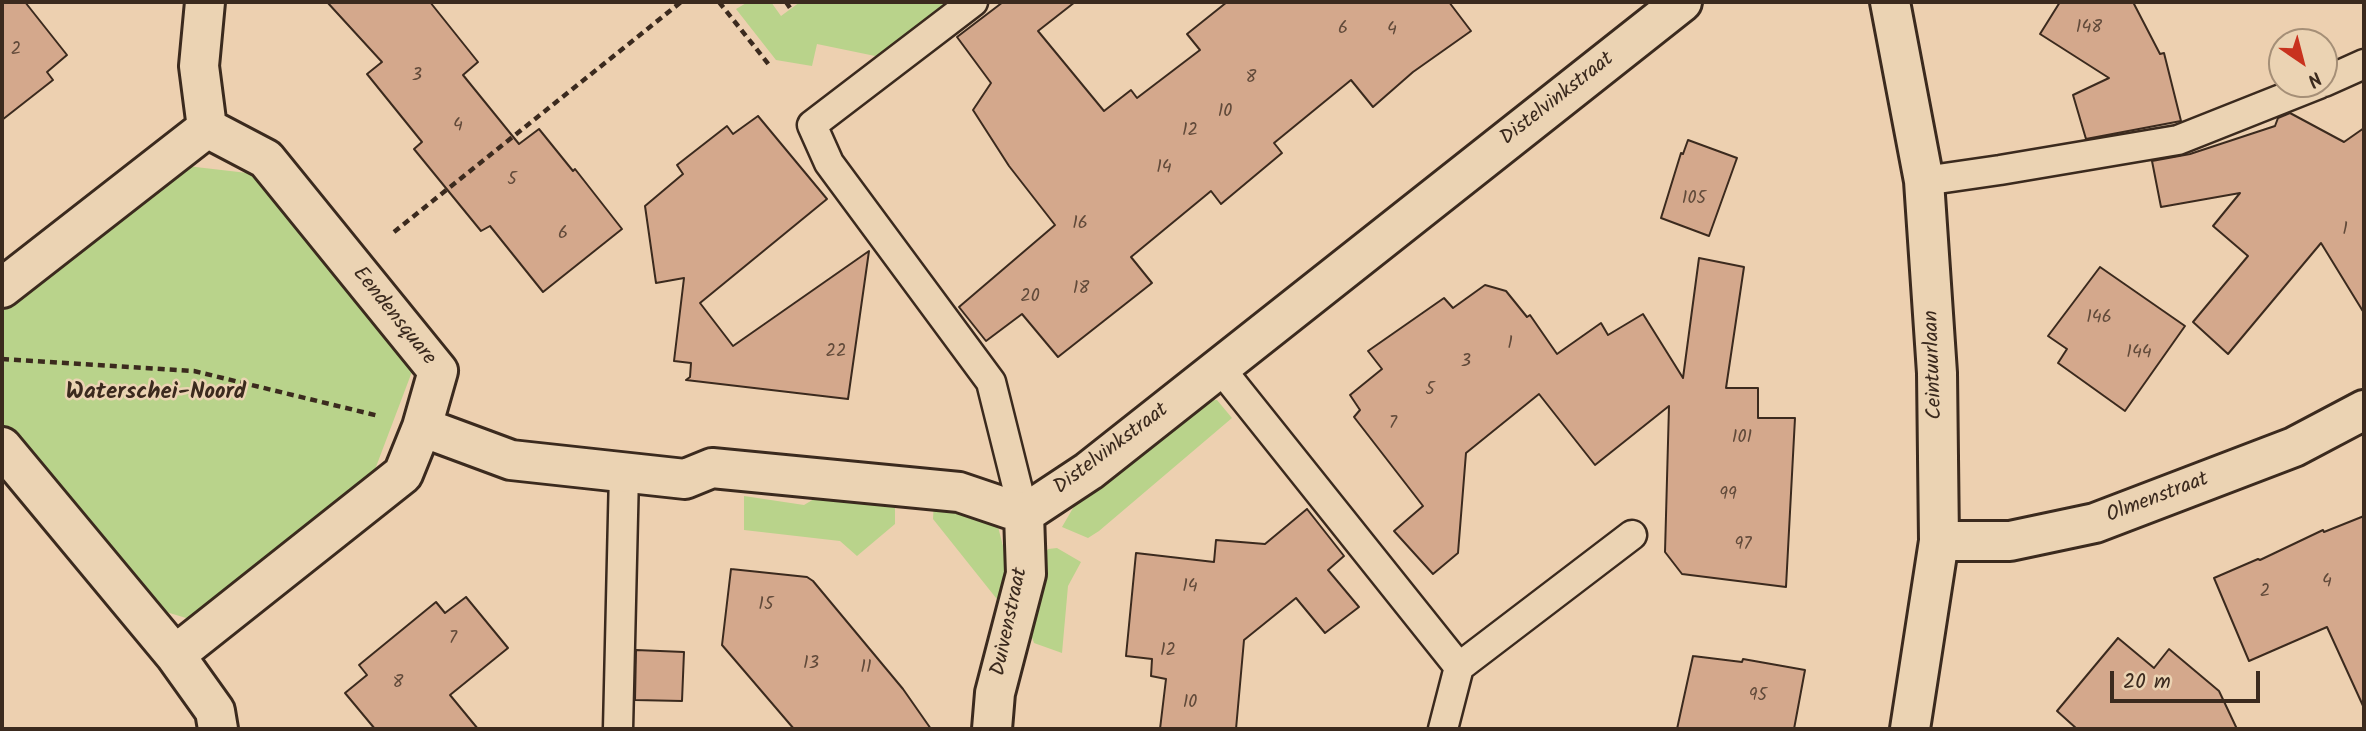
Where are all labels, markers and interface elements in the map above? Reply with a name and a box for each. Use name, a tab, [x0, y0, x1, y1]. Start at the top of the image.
house number: 148	[2076, 18, 2102, 40]
house number: 6	[1338, 19, 1348, 41]
house number: 4	[1387, 20, 1397, 42]
north arrow	[2268, 28, 2338, 98]
house number: 2	[11, 40, 21, 62]
street label: Distelvinkstraat	[1496, 48, 1620, 152]
text: N	[2300, 63, 2327, 94]
house number: 3	[412, 66, 422, 88]
house number: 8	[1246, 68, 1256, 90]
house number: 10	[1218, 102, 1232, 124]
house number: 4	[453, 116, 463, 138]
house number: 12	[1182, 121, 1198, 143]
house number: 14	[1156, 158, 1172, 180]
house number: 5	[507, 170, 517, 192]
house number: 105	[1682, 189, 1706, 211]
house number: 16	[1072, 214, 1088, 236]
house number: 1	[2342, 220, 2348, 242]
house number: 6	[558, 224, 568, 246]
street label: Eendensquare	[346, 263, 440, 371]
house number: 18	[1073, 279, 1089, 301]
house number: 20	[1020, 287, 1040, 309]
house number: 146	[2086, 308, 2112, 330]
street label: Ceintuurlaan	[1920, 310, 1950, 420]
house number: 1	[1507, 334, 1513, 356]
house number: 22	[826, 342, 846, 364]
house number: 144	[2126, 343, 2152, 365]
house number: 3	[1461, 352, 1471, 374]
district label: Waterschei-Noord	[66, 380, 246, 408]
house number: 5	[1425, 380, 1435, 402]
street label: Distelvinkstraat	[1050, 399, 1174, 501]
house number: 7	[1389, 414, 1397, 436]
house number: 101	[1732, 428, 1752, 450]
street label: Olmenstraat	[2103, 468, 2213, 530]
house number: 99	[1719, 485, 1737, 507]
house number: 97	[1734, 535, 1752, 557]
street label: Duivenstraat	[987, 566, 1035, 678]
house number: 4	[2322, 572, 2332, 594]
house number: 14	[1182, 577, 1198, 599]
house number: 2	[2260, 582, 2270, 604]
house number: 15	[758, 595, 774, 617]
house number: 7	[449, 629, 457, 651]
house number: 12	[1160, 641, 1176, 663]
house number: 13	[803, 654, 819, 676]
house number: 11	[860, 658, 872, 680]
scale bar	[2114, 658, 2264, 702]
text: 20 m	[2123, 666, 2171, 699]
house number: 8	[393, 673, 403, 695]
house number: 95	[1749, 686, 1767, 708]
house number: 10	[1183, 693, 1197, 715]

